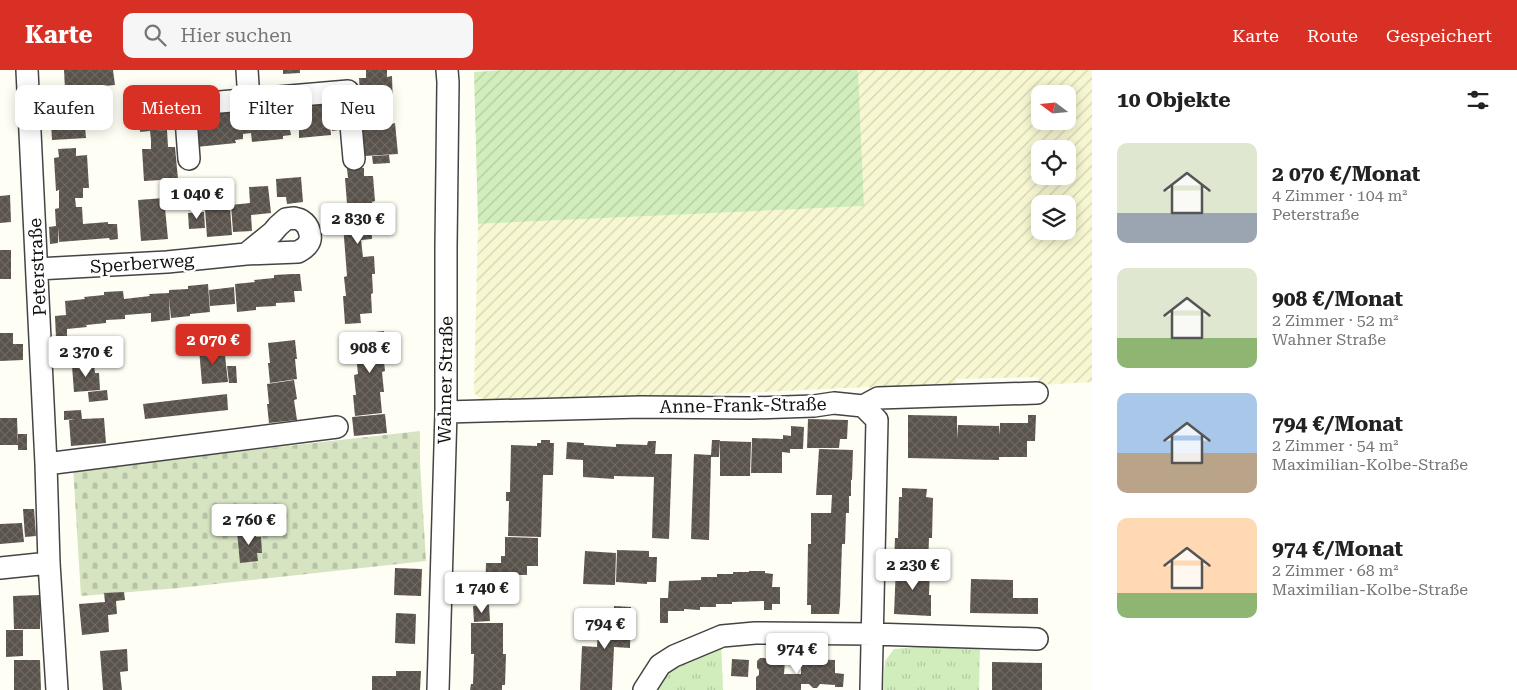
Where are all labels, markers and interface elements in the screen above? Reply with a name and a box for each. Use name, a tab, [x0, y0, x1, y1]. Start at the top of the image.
search box	[123, 13, 473, 58]
text: Karte	[25, 21, 93, 49]
icon: search	[141, 21, 169, 49]
text: Hier suchen	[181, 24, 292, 47]
text: Karte	[1232, 25, 1279, 46]
text: Route	[1307, 25, 1358, 46]
text: Gespeichert	[1386, 25, 1492, 46]
chip: Kaufen	[15, 85, 113, 130]
chip: Mieten	[123, 85, 220, 130]
chip: Filter	[230, 85, 312, 130]
chip: Neu	[322, 85, 393, 130]
north arrow	[1031, 85, 1076, 130]
map controls	[1031, 85, 1076, 240]
icon: filters	[1464, 86, 1492, 114]
text: 10 Objekte	[1117, 88, 1231, 112]
button: locate	[1031, 140, 1076, 185]
text: 2 070 €/Monat	[1272, 162, 1420, 186]
icon: home	[1157, 163, 1217, 223]
pin: 1 040 €	[151, 178, 243, 220]
text: 1 040 €	[171, 184, 223, 203]
text: 4 Zimmer · 104 m²	[1272, 186, 1407, 205]
button: layers	[1031, 195, 1076, 240]
pin: 2 830 €	[312, 202, 404, 245]
text: Peterstraße	[1272, 205, 1359, 224]
text: 2 830 €	[332, 209, 384, 228]
street label: Peterstraße	[24, 217, 50, 317]
street label: Sperberweg	[89, 249, 195, 277]
text: 908 €/Monat	[1272, 287, 1403, 311]
icon: home	[1157, 288, 1217, 348]
text: 2 Zimmer · 52 m²	[1272, 311, 1399, 330]
street label: Wahner Straße	[433, 316, 457, 444]
pin: 2 070 €	[167, 324, 259, 366]
text: 2 070 €	[187, 330, 239, 349]
text: Wahner Straße	[1272, 330, 1386, 349]
pin: 908 €	[335, 332, 405, 374]
pin: 2 370 €	[40, 336, 132, 378]
text: 908 €	[350, 338, 390, 357]
text: 2 370 €	[60, 342, 112, 361]
street label: Anne-Frank-Straße	[659, 393, 827, 417]
text: 794 €/Monat	[1272, 412, 1403, 436]
icon: home	[1157, 413, 1217, 473]
text: 2 Zimmer · 54 m²	[1272, 436, 1399, 455]
text: Maximilian-Kolbe-Straße	[1272, 455, 1468, 474]
pin: 2 760 €	[203, 504, 295, 546]
text: 2 760 €	[223, 510, 275, 529]
text: 974 €/Monat	[1272, 537, 1403, 561]
icon: home	[1157, 538, 1217, 598]
pin: 2 230 €	[867, 548, 959, 591]
text: 2 230 €	[887, 555, 939, 574]
text: 2 Zimmer · 68 m²	[1272, 561, 1399, 580]
pin: 1 740 €	[436, 572, 528, 614]
text: 1 740 €	[456, 578, 508, 597]
text: Maximilian-Kolbe-Straße	[1272, 580, 1468, 599]
pin: 794 €	[570, 608, 640, 650]
text: 794 €	[585, 614, 625, 633]
pin: 974 €	[762, 632, 832, 675]
text: 974 €	[777, 639, 817, 658]

